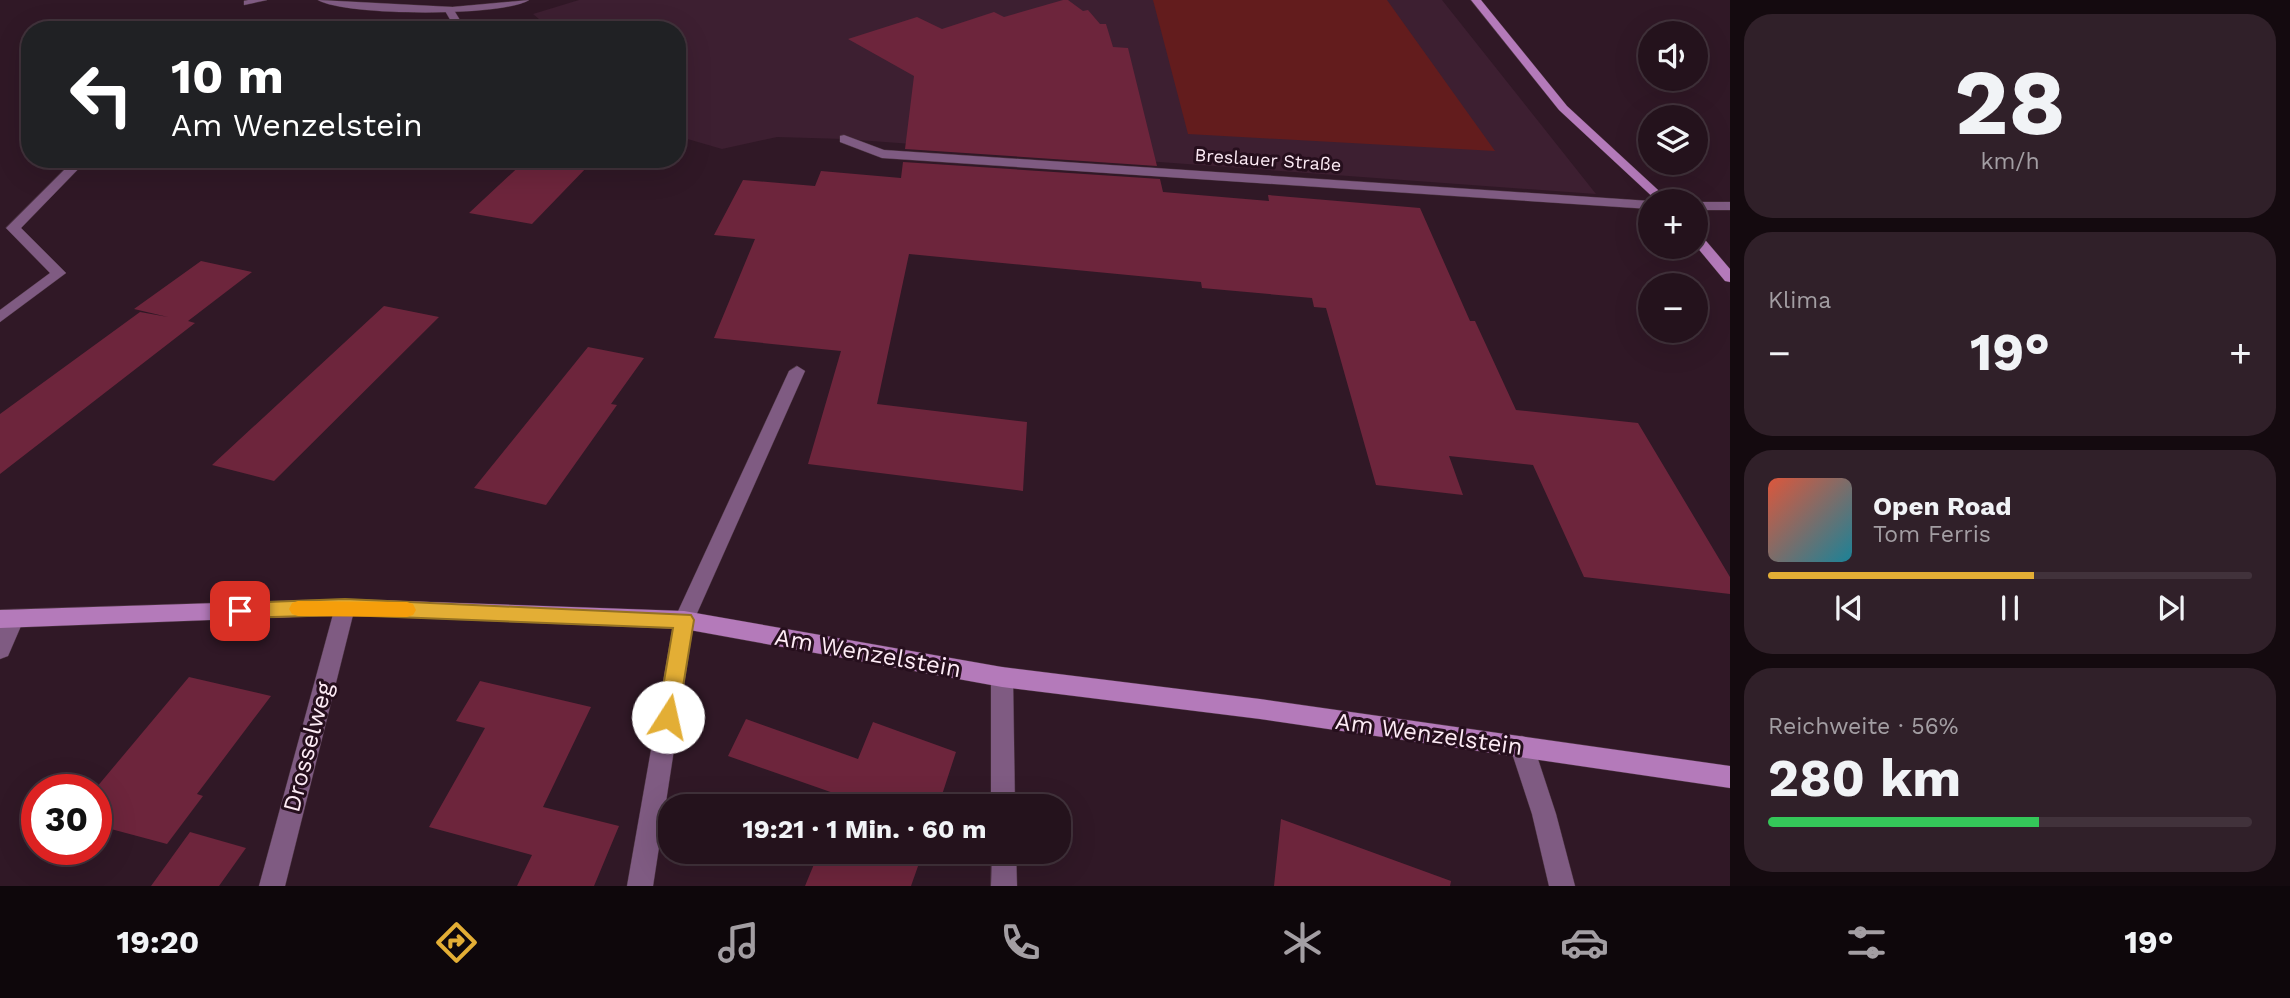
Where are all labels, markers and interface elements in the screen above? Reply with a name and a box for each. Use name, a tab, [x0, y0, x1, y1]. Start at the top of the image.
map controls	[1638, 21, 1708, 343]
button: sound	[1638, 21, 1708, 91]
text: 10 m	[171, 47, 284, 105]
icon: left	[56, 49, 147, 140]
text: 28	[1954, 49, 2066, 156]
button: layers	[1638, 105, 1708, 175]
text: Am Wenzelstein	[171, 106, 423, 144]
street label: Breslauer Straße	[1194, 144, 1342, 175]
text: km/h	[1980, 148, 2040, 175]
button: +	[1638, 189, 1708, 259]
button: −	[1638, 273, 1708, 343]
text: Klima	[1768, 287, 1831, 314]
text: 19°	[1970, 322, 2050, 383]
text: −	[1768, 331, 1791, 375]
text: +	[2229, 331, 2252, 375]
text: Open Road	[1873, 491, 2011, 521]
text: Tom Ferris	[1873, 521, 1991, 548]
pin	[210, 581, 270, 641]
icon: previous	[1830, 589, 1868, 627]
icon: pause	[1991, 589, 2029, 627]
icon: next	[2152, 589, 2190, 627]
icon: arrive	[221, 592, 259, 630]
street label: Am Wenzelstein	[773, 623, 963, 683]
street label: Drosselweg	[277, 679, 339, 815]
position arrow	[631, 680, 705, 754]
street label: Am Wenzelstein	[1334, 707, 1524, 761]
text: Reichweite · 56%	[1768, 713, 1958, 740]
text: 280 km	[1768, 748, 1961, 809]
speed limit sign: 30	[21, 774, 112, 865]
text: 19:21 · 1 Min. · 60 m	[743, 814, 986, 844]
icon: directions	[432, 918, 481, 967]
icon: music	[714, 918, 763, 967]
icon: phone	[996, 918, 1045, 967]
icon: climate	[1278, 918, 1327, 967]
icon: car	[1560, 918, 1609, 967]
icon: filters	[1842, 918, 1891, 967]
text: 19:20	[116, 923, 199, 961]
text: 19°	[2124, 923, 2173, 961]

